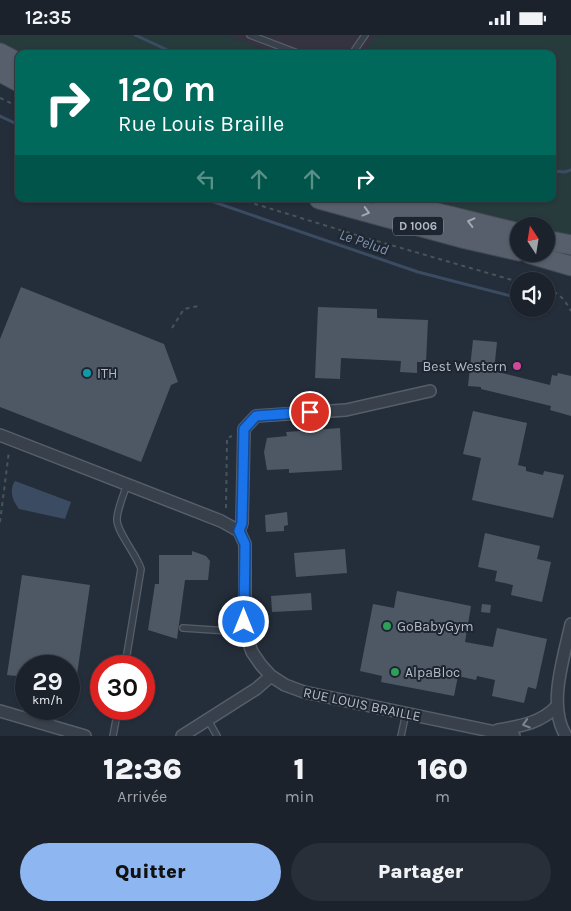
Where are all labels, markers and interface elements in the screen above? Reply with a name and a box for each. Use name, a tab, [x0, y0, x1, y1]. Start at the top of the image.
text: 12:35	[25, 7, 71, 29]
text: 120 m	[118, 69, 216, 110]
icon: right	[35, 70, 100, 135]
text: Rue Louis Braille	[118, 111, 284, 137]
icon: left	[192, 165, 220, 193]
icon: ahead	[245, 165, 273, 193]
icon: ahead	[298, 165, 326, 193]
icon: right	[351, 165, 379, 193]
one-way arrow	[361, 206, 370, 217]
road number: D 1006	[393, 217, 443, 235]
one-way arrow	[468, 217, 476, 227]
north arrow	[510, 217, 555, 263]
map controls	[510, 217, 555, 317]
water label: Le Pelud	[337, 225, 391, 259]
button: sound	[510, 272, 555, 317]
place label: Best Western	[423, 358, 507, 375]
marker: Best Western	[511, 360, 523, 372]
place label: ITH	[97, 365, 117, 382]
marker: ITH	[81, 367, 93, 379]
pin	[289, 391, 331, 433]
icon: arrive	[296, 398, 324, 426]
position arrow	[217, 595, 269, 647]
place label: GoBabyGym	[397, 618, 474, 635]
marker: GoBabyGym	[381, 620, 393, 632]
speed limit sign: 30	[90, 655, 155, 720]
place label: AlpaBloc	[405, 664, 460, 681]
marker: AlpaBloc	[389, 666, 401, 678]
text: 29	[32, 667, 63, 696]
street label: RUE LOUIS BRAILLE	[302, 684, 422, 725]
text: km/h	[32, 693, 63, 707]
one-way arrow	[522, 719, 530, 729]
text: 12:36	[103, 751, 182, 787]
text: 1	[294, 751, 305, 787]
text: 160	[417, 751, 468, 787]
text: Arrivée	[117, 787, 167, 806]
text: min	[285, 787, 314, 806]
text: m	[435, 787, 450, 806]
button: Quitter	[20, 843, 281, 901]
button: Partager	[291, 843, 551, 901]

